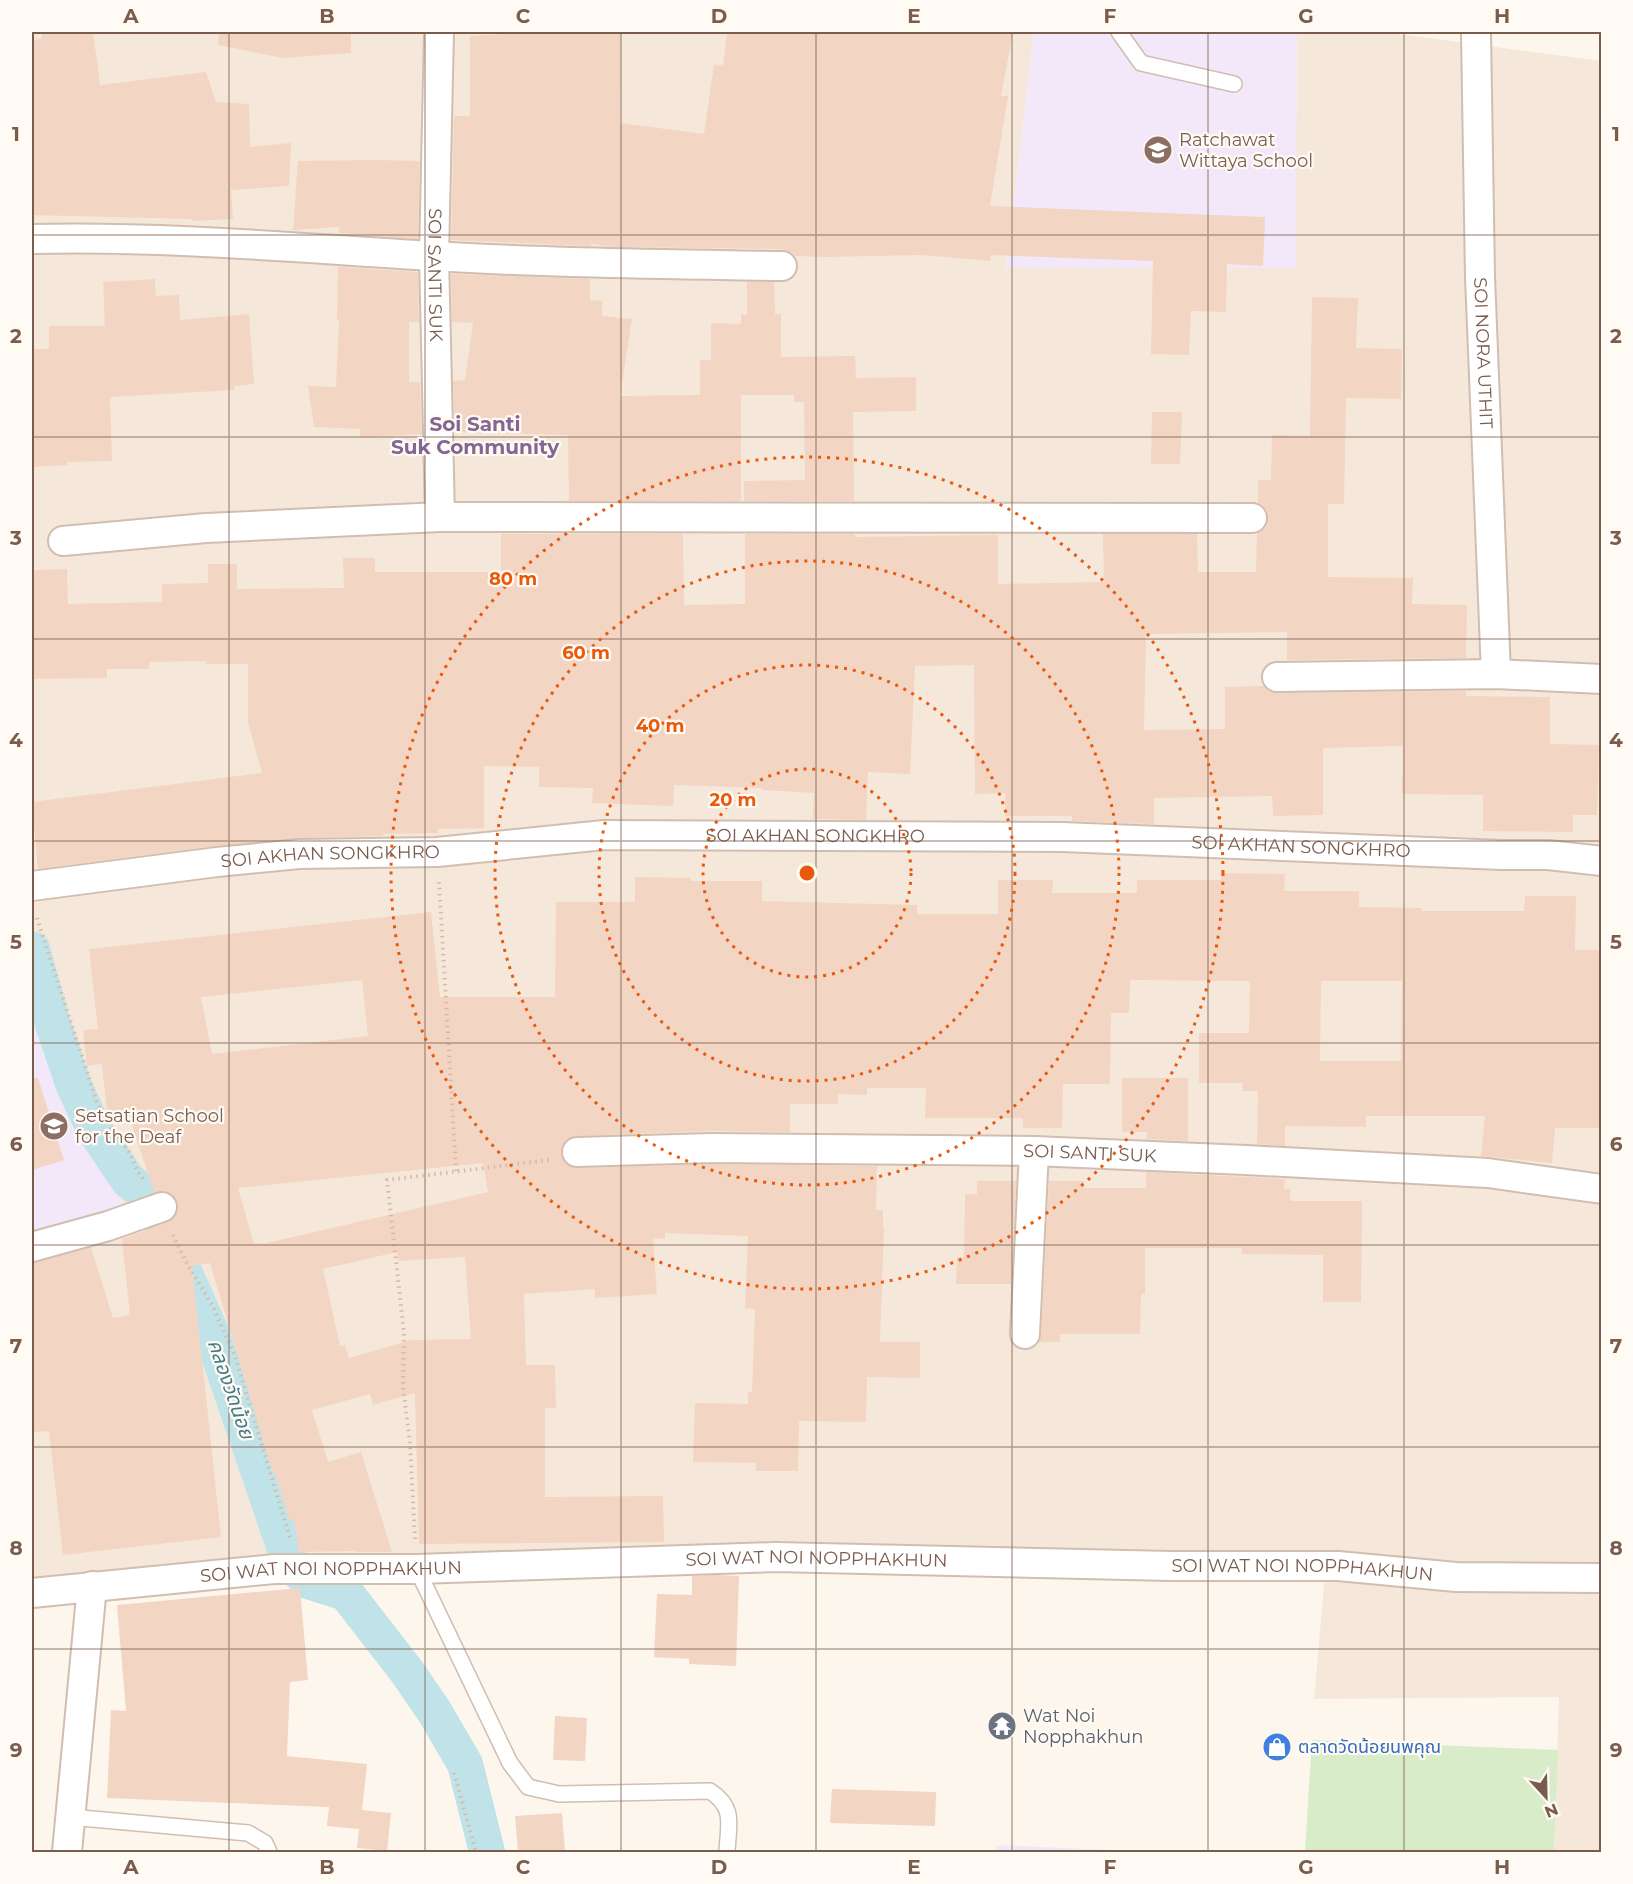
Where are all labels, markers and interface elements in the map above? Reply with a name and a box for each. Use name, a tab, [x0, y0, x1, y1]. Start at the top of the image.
text: A	[122, 4, 139, 28]
text: B	[319, 4, 335, 28]
text: C	[516, 4, 531, 28]
text: D	[711, 4, 727, 28]
text: E	[907, 4, 921, 28]
text: F	[1104, 4, 1117, 28]
text: G	[1298, 4, 1314, 28]
text: H	[1494, 4, 1510, 28]
text: 1	[12, 122, 20, 146]
text: 1	[1612, 122, 1620, 146]
place label: Ratchawat Wittaya School	[1179, 129, 1313, 172]
school or university icon: Ratchawat Wittaya School	[1142, 134, 1174, 166]
street label: SOI SANTI SUK	[423, 208, 447, 342]
street label: SOI NORA UTHIT	[1469, 277, 1497, 430]
text: 2	[10, 324, 22, 348]
text: 2	[1610, 324, 1622, 348]
district label: Soi Santi Suk Community	[391, 412, 560, 459]
text: 3	[9, 526, 22, 550]
text: 3	[1609, 526, 1622, 550]
text: 80 m	[489, 568, 537, 590]
text: 60 m	[562, 642, 610, 664]
text: 40 m	[636, 715, 684, 737]
text: 4	[9, 728, 23, 752]
text: 4	[1609, 728, 1623, 752]
text: 20 m	[710, 789, 756, 811]
street label: SOI AKHAN SONGKHRO	[705, 824, 925, 847]
street label: SOI AKHAN SONGKHRO	[1191, 831, 1411, 862]
street label: SOI AKHAN SONGKHRO	[220, 841, 440, 873]
centre of rings	[797, 863, 817, 883]
text: 5	[10, 930, 22, 954]
text: 5	[1610, 930, 1622, 954]
place label: Setsatian School for the Deaf	[75, 1105, 224, 1148]
school or university icon: Setsatian School for the Deaf	[38, 1110, 70, 1142]
text: 6	[10, 1132, 23, 1156]
text: 6	[1610, 1132, 1623, 1156]
street label: SOI SANTI SUK	[1023, 1140, 1157, 1167]
text: 7	[10, 1334, 22, 1358]
text: 7	[1610, 1334, 1622, 1358]
water label: คลองวัดน้อย	[203, 1336, 260, 1444]
text: 8	[9, 1536, 23, 1560]
text: 8	[1609, 1536, 1623, 1560]
street label: SOI WAT NOI NOPPHAKHUN	[685, 1546, 948, 1572]
street label: SOI WAT NOI NOPPHAKHUN	[1171, 1555, 1434, 1586]
street label: SOI WAT NOI NOPPHAKHUN	[199, 1557, 462, 1587]
place label: Wat Noi Nopphakhun	[1023, 1705, 1143, 1748]
temple icon: Wat Noi Nopphakhun	[986, 1710, 1018, 1742]
shop icon: ตลาดวัดน้อยนพคุณ	[1261, 1731, 1293, 1763]
place label: ตลาดวัดน้อยนพคุณ	[1298, 1736, 1441, 1758]
text: 9	[10, 1738, 22, 1762]
text: 9	[1610, 1738, 1622, 1762]
north arrow	[1516, 1767, 1576, 1827]
text: N	[1542, 1799, 1561, 1822]
text: A	[122, 1855, 139, 1879]
text: B	[319, 1855, 335, 1879]
text: C	[516, 1855, 531, 1879]
text: D	[711, 1855, 727, 1879]
text: E	[907, 1855, 921, 1879]
text: F	[1104, 1855, 1117, 1879]
text: G	[1298, 1855, 1314, 1879]
text: H	[1494, 1855, 1510, 1879]

